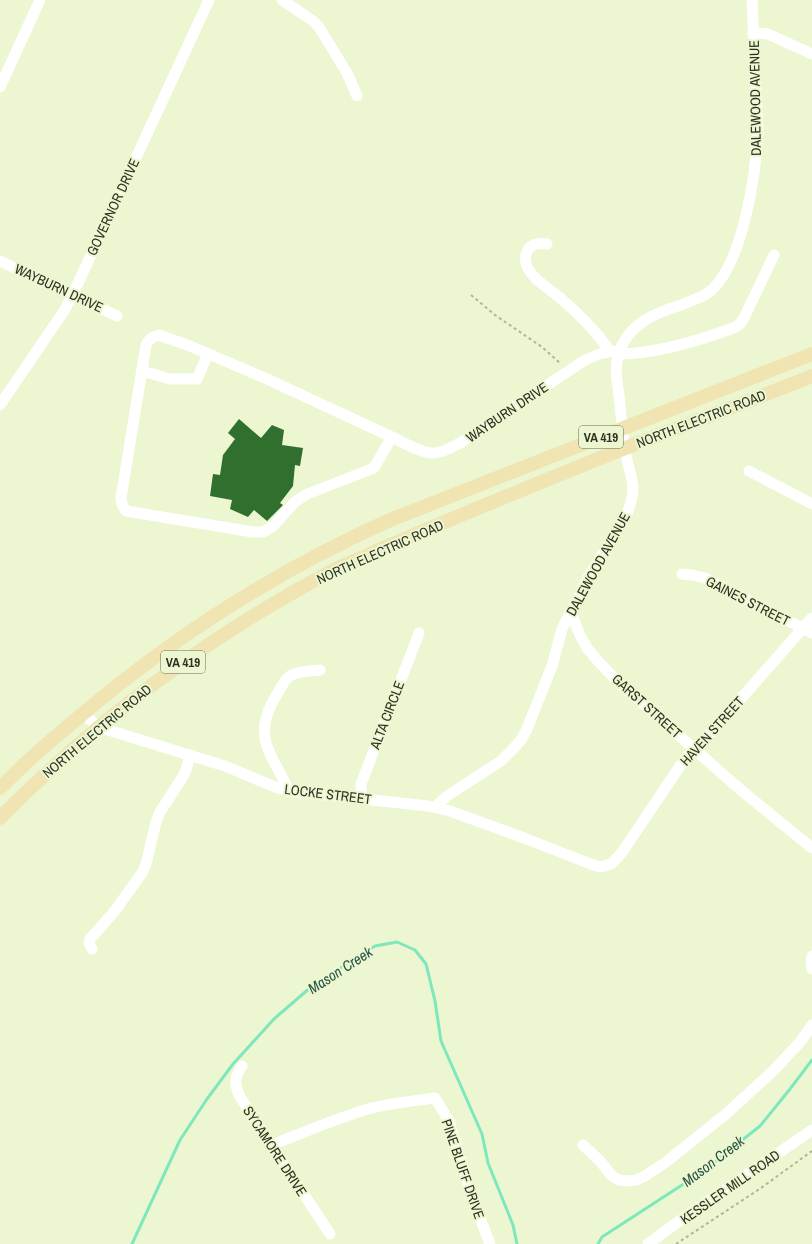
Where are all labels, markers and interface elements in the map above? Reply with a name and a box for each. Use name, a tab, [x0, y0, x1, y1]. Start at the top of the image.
street label: DALEWOOD AVENUE	[745, 40, 765, 156]
street label: GOVERNOR DRIVE	[83, 155, 143, 259]
street label: WAYBURN DRIVE	[12, 260, 106, 316]
street label: WAYBURN DRIVE	[462, 378, 552, 446]
street label: NORTH ELECTRIC ROAD	[634, 386, 768, 452]
road number: VA 419	[579, 426, 623, 448]
street label: DALEWOOD AVENUE	[562, 509, 634, 619]
street label: NORTH ELECTRIC ROAD	[314, 516, 446, 588]
street label: GAINES STREET	[703, 572, 793, 630]
road number: VA 419	[161, 651, 205, 673]
street label: GARST STREET	[608, 670, 686, 742]
street label: ALTA CIRCLE	[365, 678, 408, 753]
street label: NORTH ELECTRIC ROAD	[39, 680, 155, 782]
street label: HAVEN STREET	[676, 693, 748, 769]
street label: LOCKE STREET	[284, 780, 372, 808]
water label: Mason Creek	[304, 941, 377, 999]
street label: SYCAMORE DRIVE	[239, 1102, 311, 1200]
street label: PINE BLUFF DRIVE	[437, 1117, 489, 1221]
water label: Mason Creek	[677, 1130, 749, 1191]
street label: KESSLER MILL ROAD	[677, 1146, 783, 1228]

